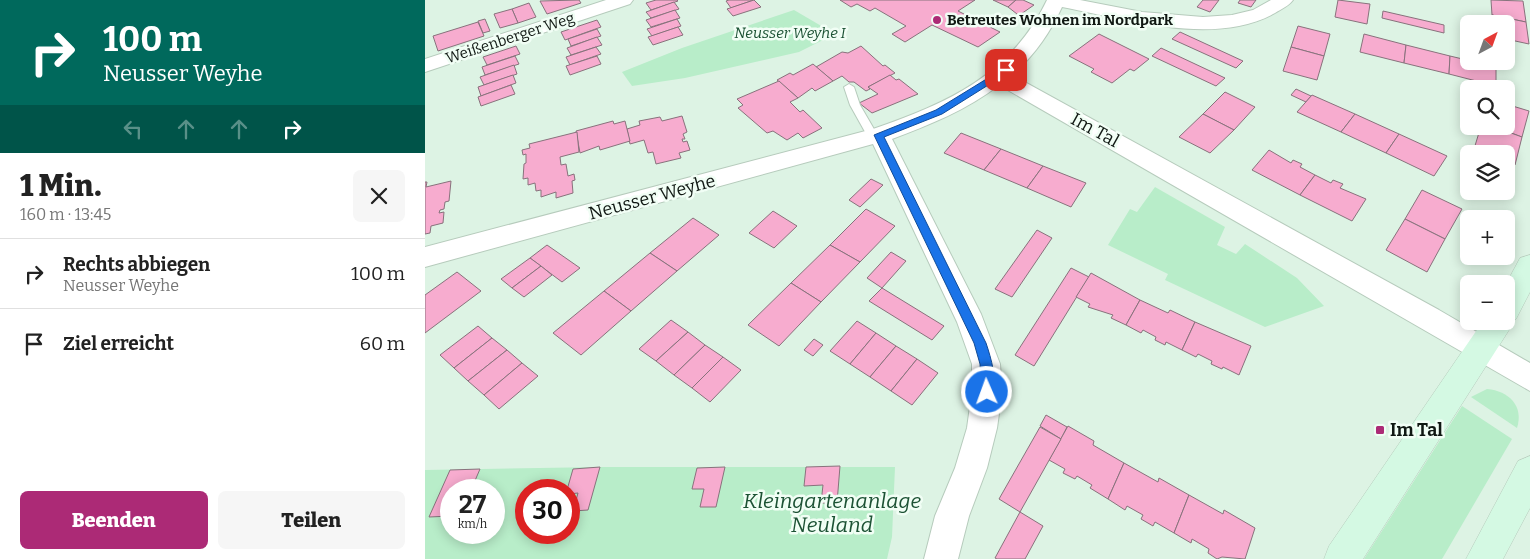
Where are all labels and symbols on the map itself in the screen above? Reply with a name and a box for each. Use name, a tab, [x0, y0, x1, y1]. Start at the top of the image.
street label: Weißenberger Weg	[443, 9, 577, 67]
place label: Betreutes Wohnen im Nordpark	[947, 11, 1173, 29]
marker: Betreutes Wohnen im Nordpark	[931, 14, 943, 26]
north arrow	[1460, 15, 1515, 70]
park label: Neusser Weyhe I	[734, 24, 847, 42]
pin	[985, 49, 1027, 91]
street label: Im Tal	[1067, 108, 1123, 152]
street label: Neusser Weyhe	[586, 169, 718, 225]
position arrow	[960, 365, 1012, 417]
place label: Im Tal	[1390, 419, 1443, 441]
marker: Im Tal	[1374, 424, 1386, 436]
speed limit sign: 30	[515, 479, 580, 544]
park label: Kleingartenanlage Neuland	[743, 488, 921, 538]

